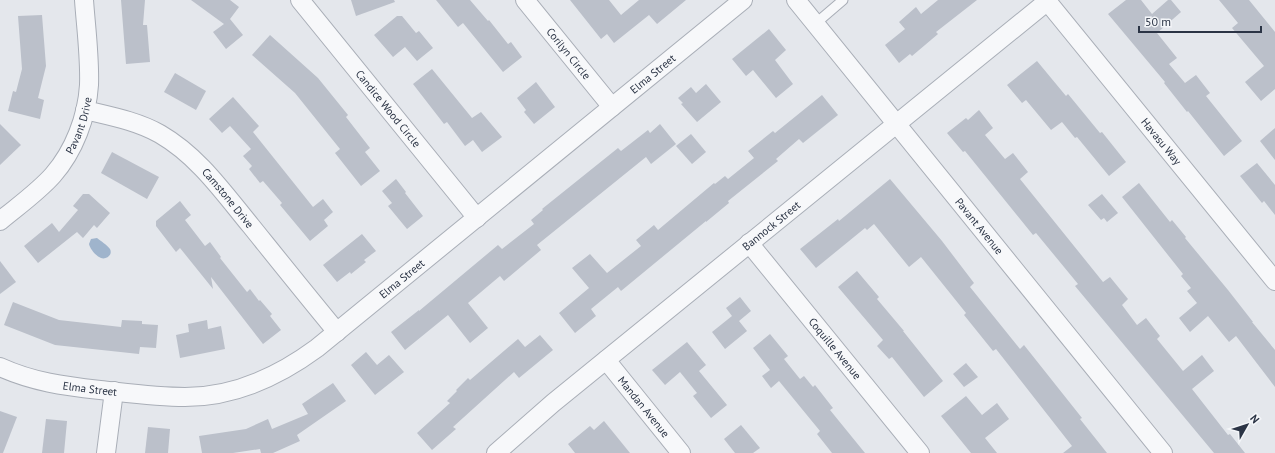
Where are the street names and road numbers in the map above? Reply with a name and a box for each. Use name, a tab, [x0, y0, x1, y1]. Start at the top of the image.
street label: Corilyn Circle	[543, 25, 594, 83]
street label: Elma Street	[627, 51, 678, 96]
street label: Candice Wood Circle	[353, 67, 424, 151]
street label: Pavant Drive	[62, 96, 95, 156]
street label: Havasu Way	[1138, 115, 1185, 168]
street label: Camstone Drive	[199, 165, 257, 231]
street label: Pavant Avenue	[952, 195, 1007, 258]
street label: Bannock Street	[739, 198, 803, 253]
street label: Elma Street	[376, 256, 428, 301]
street label: Coquille Avenue	[806, 315, 864, 383]
street label: Mandan Avenue	[615, 373, 673, 440]
street label: Elma Street	[62, 378, 118, 399]

